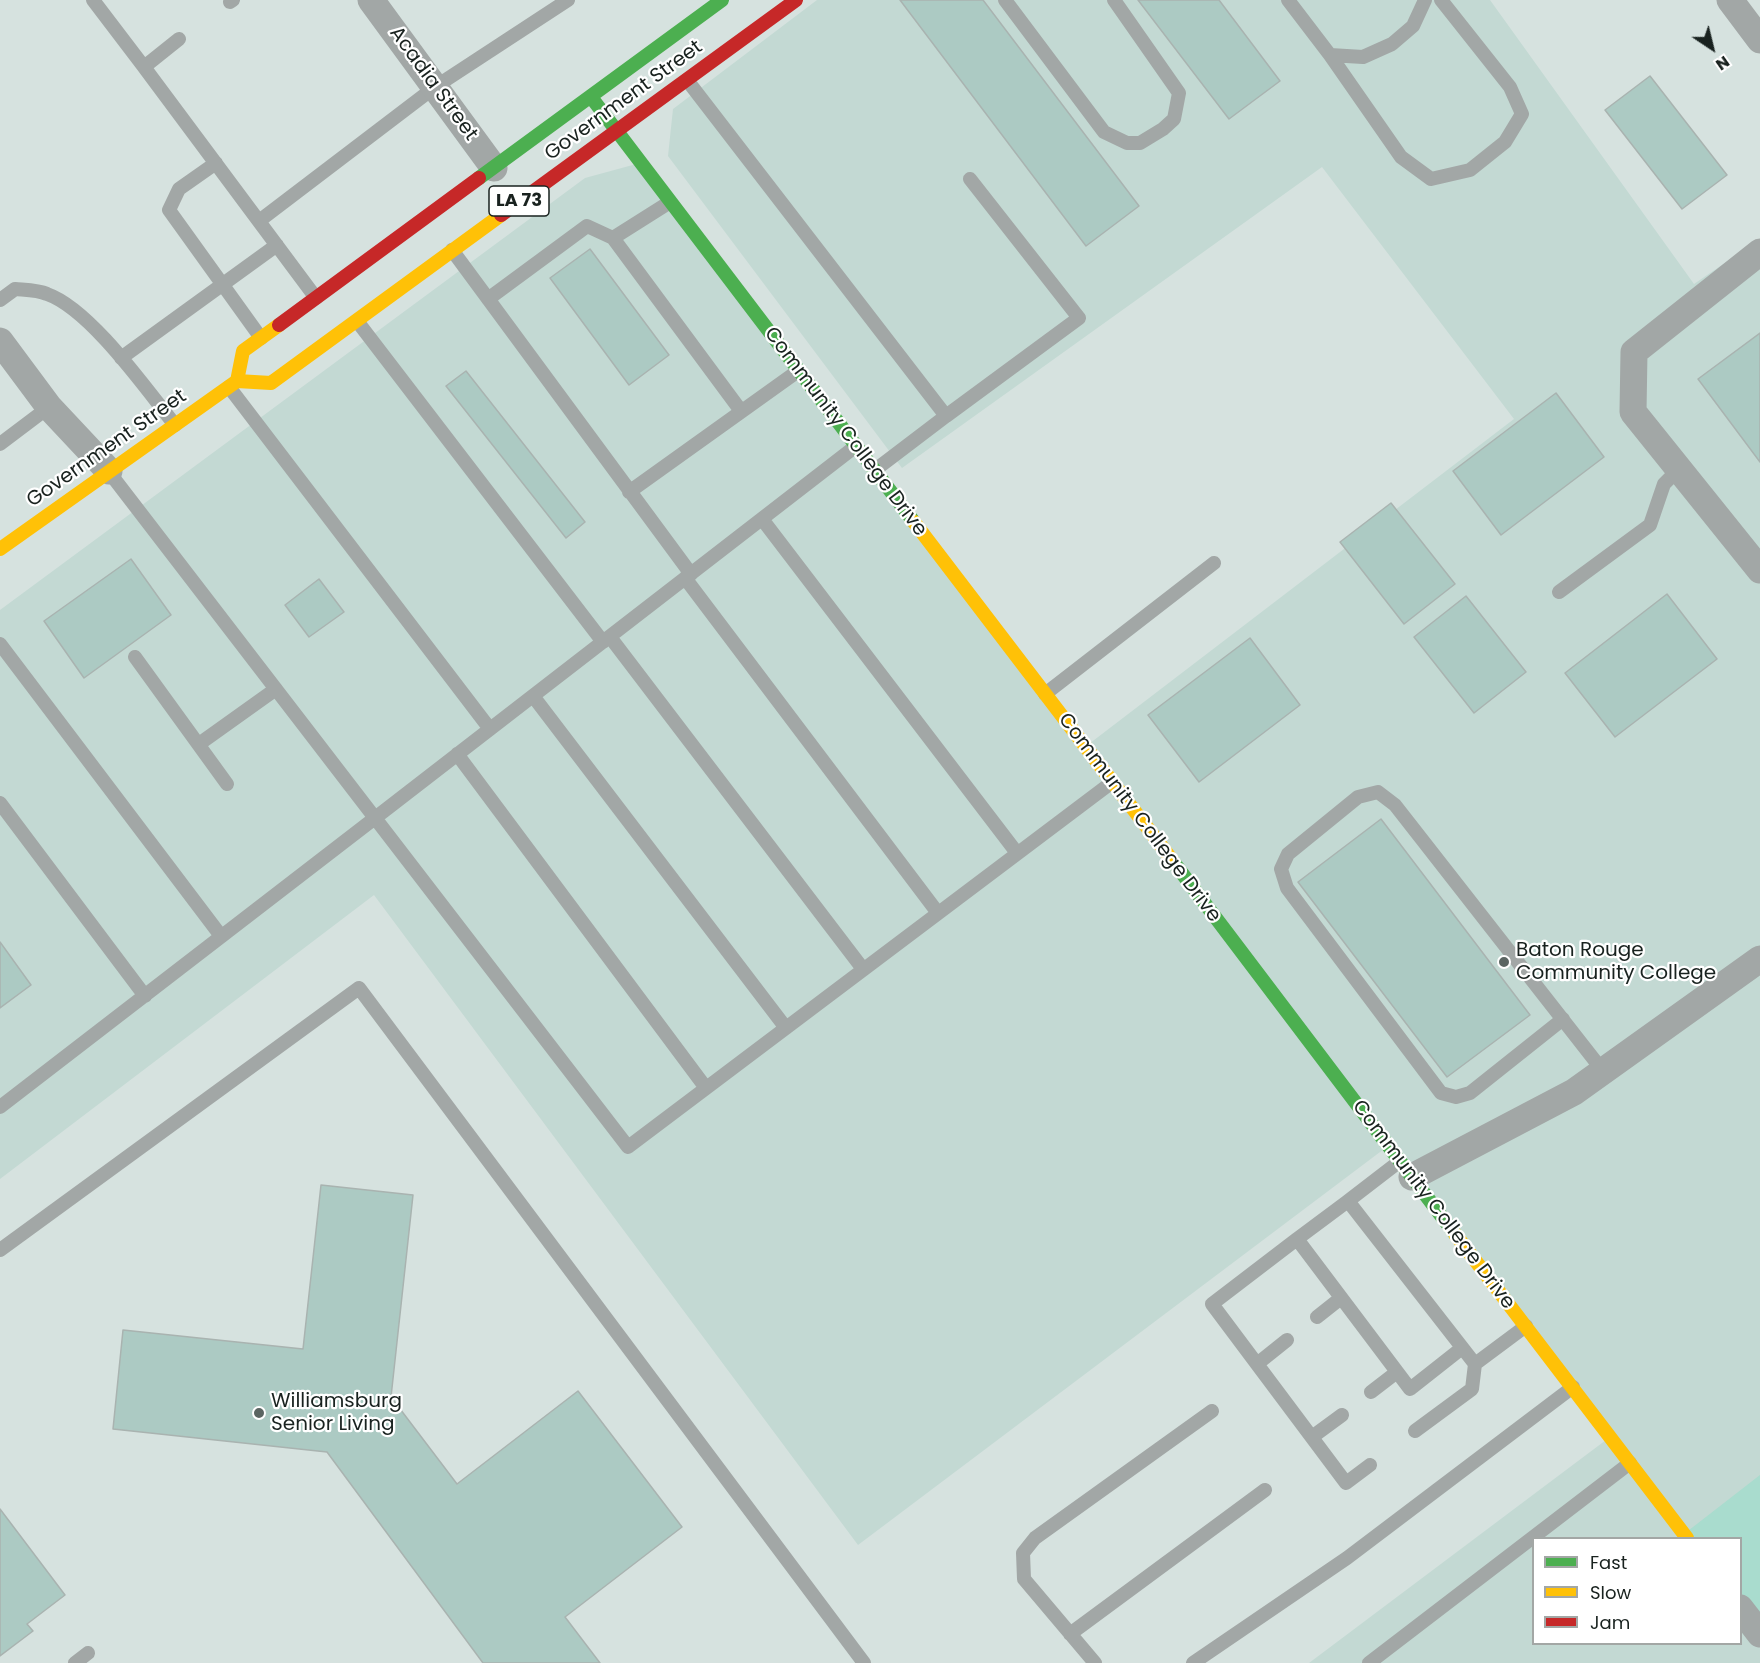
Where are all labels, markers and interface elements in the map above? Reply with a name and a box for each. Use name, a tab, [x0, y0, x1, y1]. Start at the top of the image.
north arrow	[1682, 18, 1742, 78]
street label: Acadia Street	[384, 22, 482, 146]
street label: Government Street	[540, 36, 708, 166]
text: N	[1711, 50, 1734, 76]
road number: LA 73	[489, 186, 549, 216]
street label: Community College Drive	[758, 323, 932, 541]
street label: Government Street	[23, 385, 191, 513]
street label: Community College Drive	[1052, 709, 1226, 927]
place label: Baton Rouge Community College	[1516, 939, 1716, 986]
marker: Baton Rouge Community College	[1497, 955, 1511, 969]
street label: Community College Drive	[1346, 1096, 1520, 1314]
place label: Williamsburg Senior Living	[271, 1390, 402, 1437]
marker: Williamsburg Senior Living	[252, 1406, 266, 1420]
legend	[1532, 1537, 1742, 1645]
text: Fast	[1590, 1550, 1627, 1575]
text: Slow	[1590, 1580, 1631, 1605]
text: Jam	[1590, 1610, 1630, 1635]

